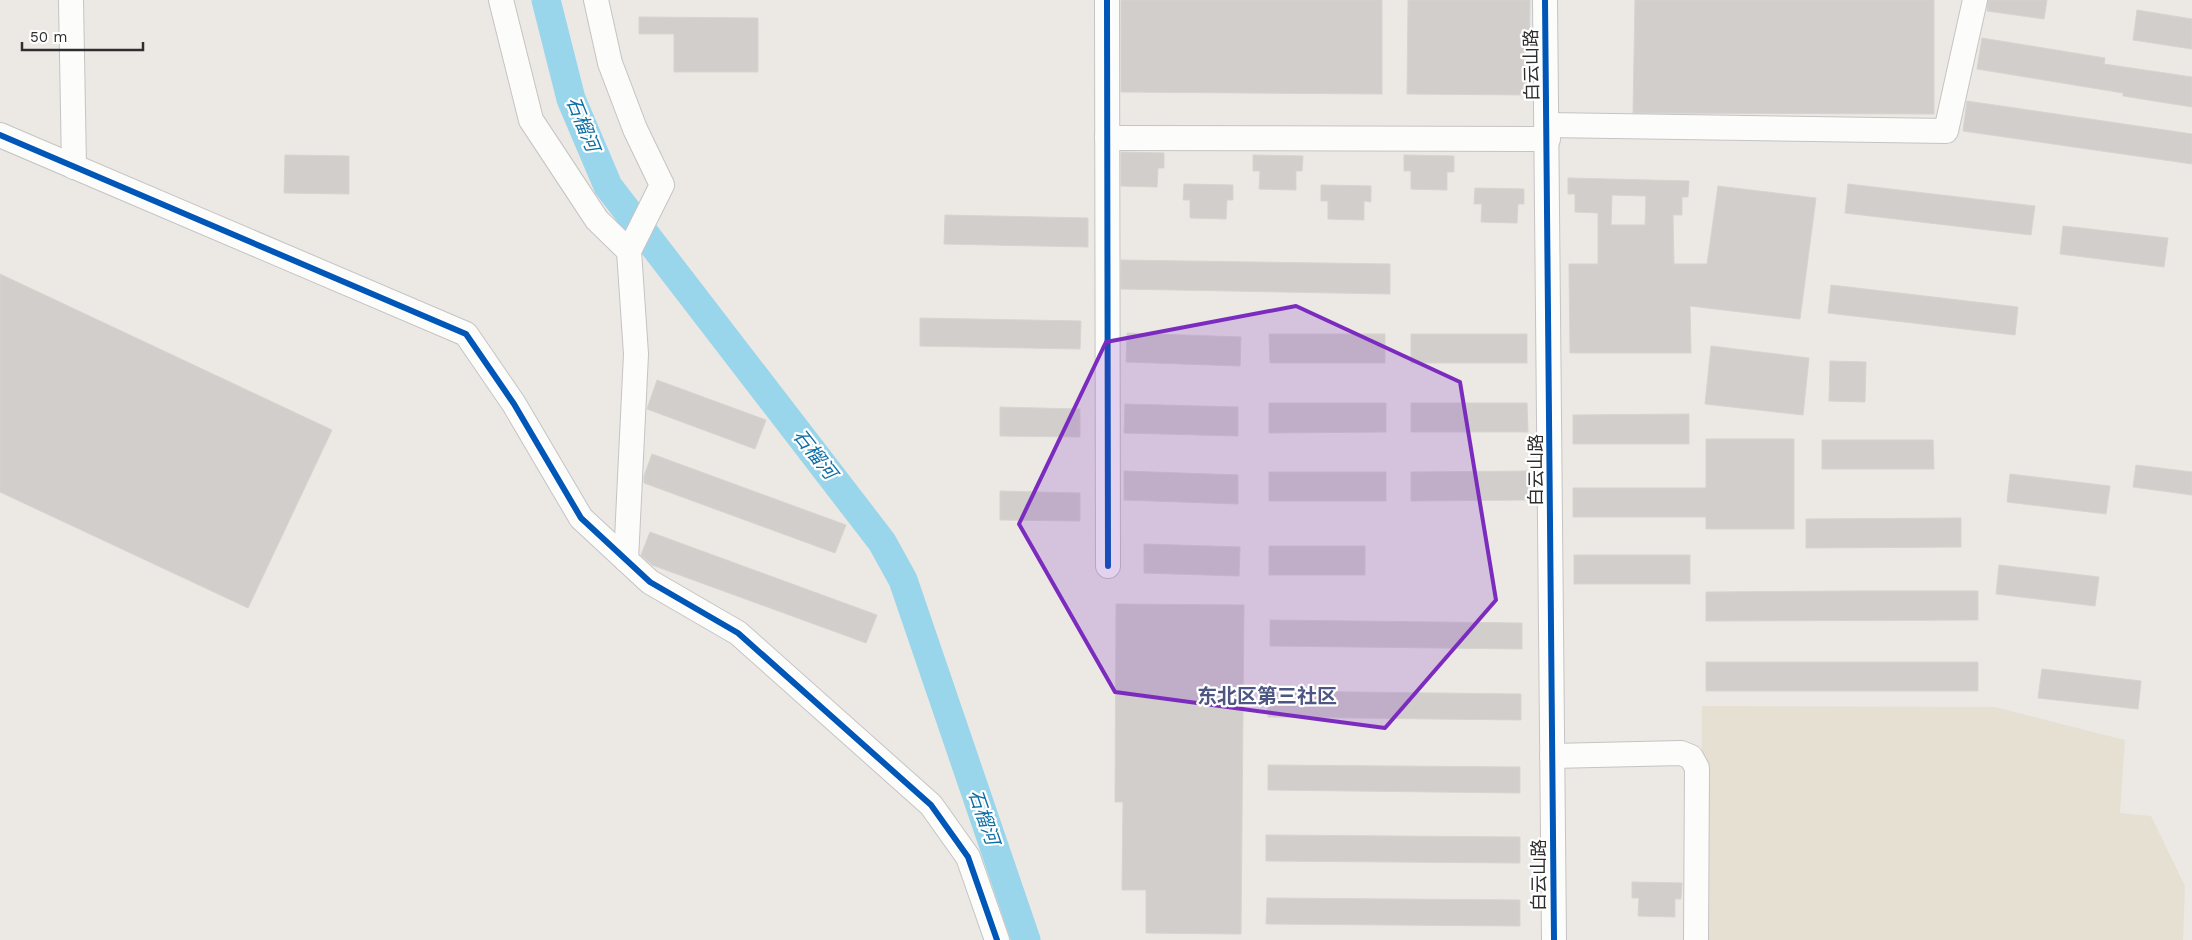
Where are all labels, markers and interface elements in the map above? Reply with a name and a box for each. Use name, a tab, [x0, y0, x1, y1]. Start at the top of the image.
scale bar	[22, 20, 144, 52]
text: 50 m	[30, 28, 67, 46]
street label: 白云山路	[1520, 29, 1542, 101]
water label: 石榴河	[562, 93, 606, 158]
water label: 石榴河	[788, 424, 844, 487]
street label: 白云山路	[1525, 434, 1546, 506]
district label: 东北区第三社区	[1197, 684, 1337, 708]
water label: 石榴河	[964, 786, 1005, 851]
street label: 白云山路	[1528, 839, 1549, 911]

